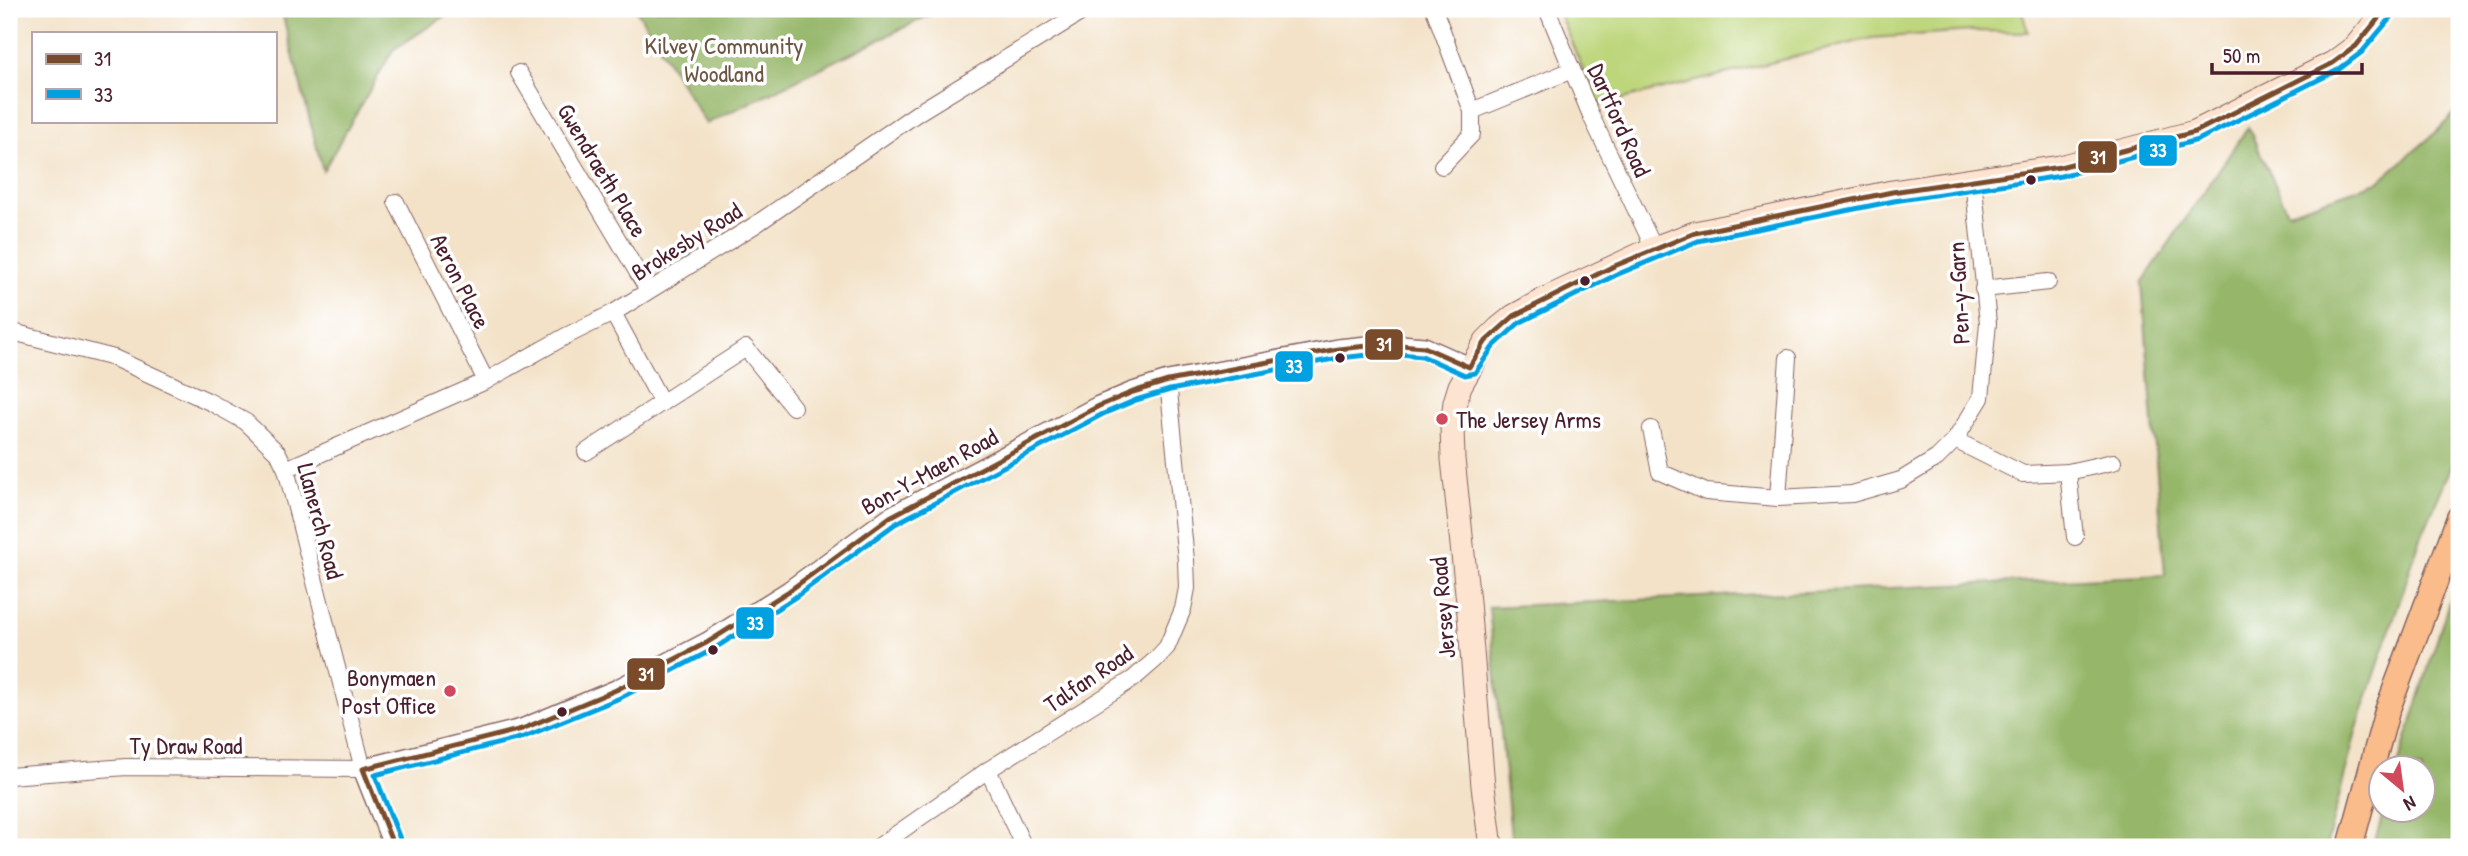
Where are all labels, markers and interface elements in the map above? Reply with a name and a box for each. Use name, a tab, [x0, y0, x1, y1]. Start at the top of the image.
park label: Kilvey Community Woodland	[645, 29, 803, 89]
legend	[32, 32, 276, 122]
scale bar	[2212, 32, 2363, 76]
text: 50 m	[2223, 41, 2260, 70]
text: 31	[94, 44, 111, 73]
street label: Dartford Road	[1581, 59, 1659, 181]
text: 33	[94, 80, 113, 109]
street label: Gwendraeth Place	[550, 97, 656, 243]
line badge: 33	[2138, 134, 2178, 167]
text: 33	[2149, 137, 2167, 163]
line badge: 31	[2077, 140, 2118, 174]
text: 31	[2090, 144, 2106, 170]
unlabelled marker	[2024, 173, 2038, 187]
street label: Brokesby Road	[625, 194, 747, 288]
street label: Aeron Place	[423, 228, 499, 334]
street label: Pen-y-Garn	[1939, 241, 1977, 345]
unlabelled marker	[1578, 274, 1592, 288]
line badge: 31	[1364, 328, 1404, 361]
text: 31	[1376, 331, 1392, 357]
line badge: 33	[1274, 350, 1314, 383]
unlabelled marker	[1333, 351, 1347, 365]
text: 33	[1285, 353, 1303, 379]
place label: The Jersey Arms	[1456, 403, 1601, 435]
marker: The Jersey Arms	[1434, 411, 1450, 427]
street label: Bon-Y-Maen Road	[855, 420, 1003, 522]
street label: Llanerch Road	[290, 460, 352, 582]
street label: Jersey Road	[1422, 556, 1462, 660]
line badge: 33	[735, 606, 775, 640]
text: 33	[746, 610, 764, 636]
street label: Talfan Road	[1037, 637, 1139, 719]
unlabelled marker	[706, 643, 720, 657]
line badge: 31	[626, 657, 666, 691]
place label: Bonymaen Post Office	[342, 661, 436, 721]
text: 31	[638, 661, 654, 687]
marker: Bonymaen Post Office	[442, 683, 458, 699]
unlabelled marker	[555, 705, 569, 719]
street label: Ty Draw Road	[130, 729, 242, 761]
north arrow	[2366, 754, 2436, 824]
text: N	[2400, 790, 2421, 818]

